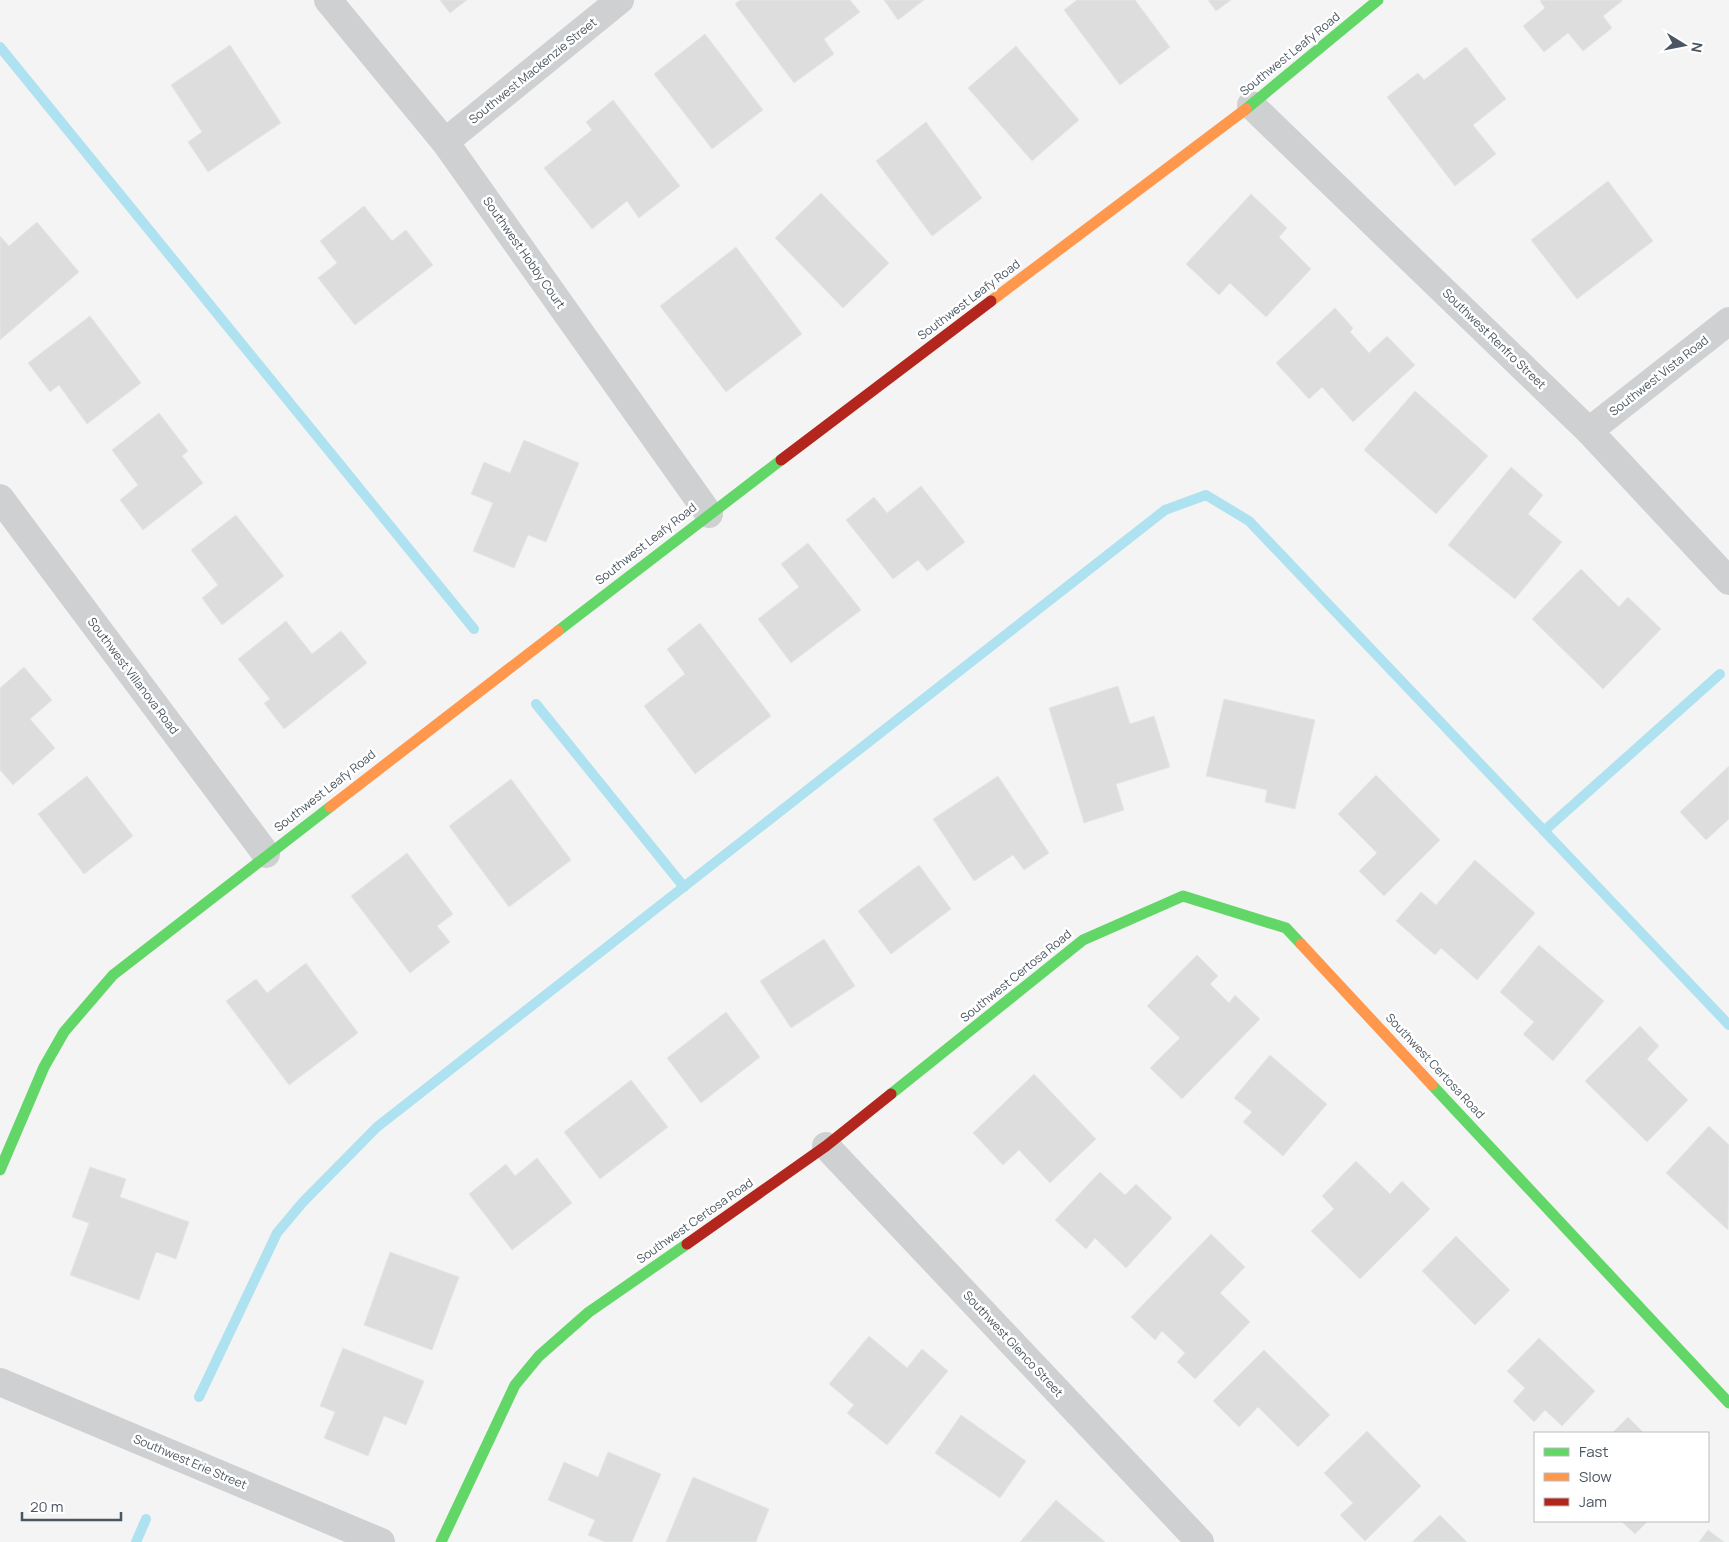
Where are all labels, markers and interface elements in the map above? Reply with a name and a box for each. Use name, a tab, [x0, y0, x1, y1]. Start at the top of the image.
street label: Southwest Leafy Road	[1236, 8, 1343, 99]
street label: Southwest Mackenzie Street	[465, 14, 600, 128]
north arrow	[1659, 20, 1709, 70]
text: N	[1687, 41, 1708, 54]
street label: Southwest Hobby Court	[479, 193, 570, 312]
street label: Southwest Leafy Road	[914, 255, 1023, 344]
street label: Southwest Renfro Street	[1439, 285, 1550, 393]
street label: Southwest Vista Road	[1606, 332, 1712, 420]
street label: Southwest Leafy Road	[592, 499, 700, 589]
street label: Southwest Villanova Road	[84, 614, 183, 738]
street label: Southwest Leafy Road	[271, 746, 379, 836]
street label: Southwest Certosa Road	[957, 925, 1075, 1026]
street label: Southwest Certosa Road	[1382, 1009, 1489, 1122]
street label: Southwest Certosa Road	[633, 1174, 756, 1267]
street label: Southwest Glenco Street	[960, 1287, 1067, 1401]
street label: Southwest Erie Street	[131, 1430, 250, 1493]
legend	[1534, 1432, 1709, 1522]
text: Fast	[1579, 1441, 1608, 1462]
text: Slow	[1579, 1466, 1612, 1487]
scale bar	[22, 1490, 121, 1522]
text: Jam	[1579, 1491, 1607, 1512]
text: 20 m	[30, 1496, 63, 1517]

